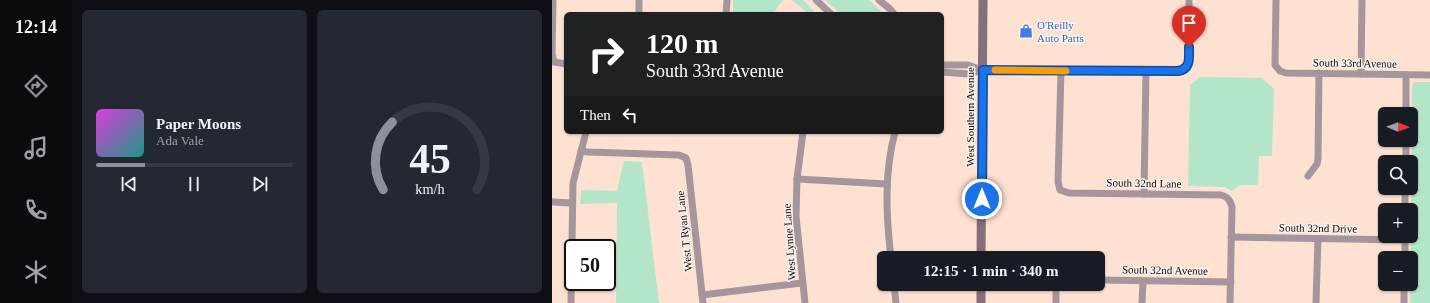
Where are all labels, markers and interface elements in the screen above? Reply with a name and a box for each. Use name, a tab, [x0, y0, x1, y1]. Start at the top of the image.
pin	[1172, 6, 1206, 47]
icon: arrive	[1178, 12, 1200, 34]
text: 12:14	[15, 17, 57, 37]
place label: O'Reilly Auto Parts	[1037, 19, 1084, 44]
shop icon: O'Reilly Auto Parts	[1018, 23, 1034, 39]
icon: right	[580, 28, 632, 80]
text: 120 m	[646, 28, 718, 59]
street label: South 33rd Avenue	[1313, 56, 1397, 70]
text: South 33rd Avenue	[646, 61, 784, 81]
street label: West Southern Avenue	[964, 67, 976, 167]
icon: directions	[22, 72, 50, 100]
icon: left	[619, 104, 641, 126]
text: Then	[580, 107, 611, 123]
north arrow	[1378, 107, 1418, 147]
map controls	[1378, 107, 1418, 291]
text: Paper Moons	[156, 116, 241, 132]
text: Ada Vale	[156, 133, 204, 148]
icon: music	[22, 134, 50, 162]
text: 45	[409, 135, 450, 181]
button: search	[1378, 155, 1418, 195]
icon: previous	[118, 173, 140, 195]
icon: pause	[183, 173, 205, 195]
icon: next	[249, 173, 271, 195]
street label: South 32nd Lane	[1106, 176, 1182, 190]
position arrow	[961, 178, 1003, 220]
text: km/h	[415, 180, 444, 196]
street label: West T Ryan Lane	[674, 190, 694, 272]
icon: phone	[22, 196, 50, 224]
street label: West Lynne Lane	[780, 203, 798, 281]
button: +	[1378, 203, 1418, 243]
street label: South 32nd Drive	[1279, 221, 1357, 235]
speed limit sign: 50	[564, 239, 616, 291]
button: −	[1378, 251, 1418, 291]
icon: climate	[22, 258, 50, 286]
text: 12:15 · 1 min · 340 m	[924, 263, 1059, 279]
street label: South 32nd Avenue	[1122, 263, 1208, 277]

